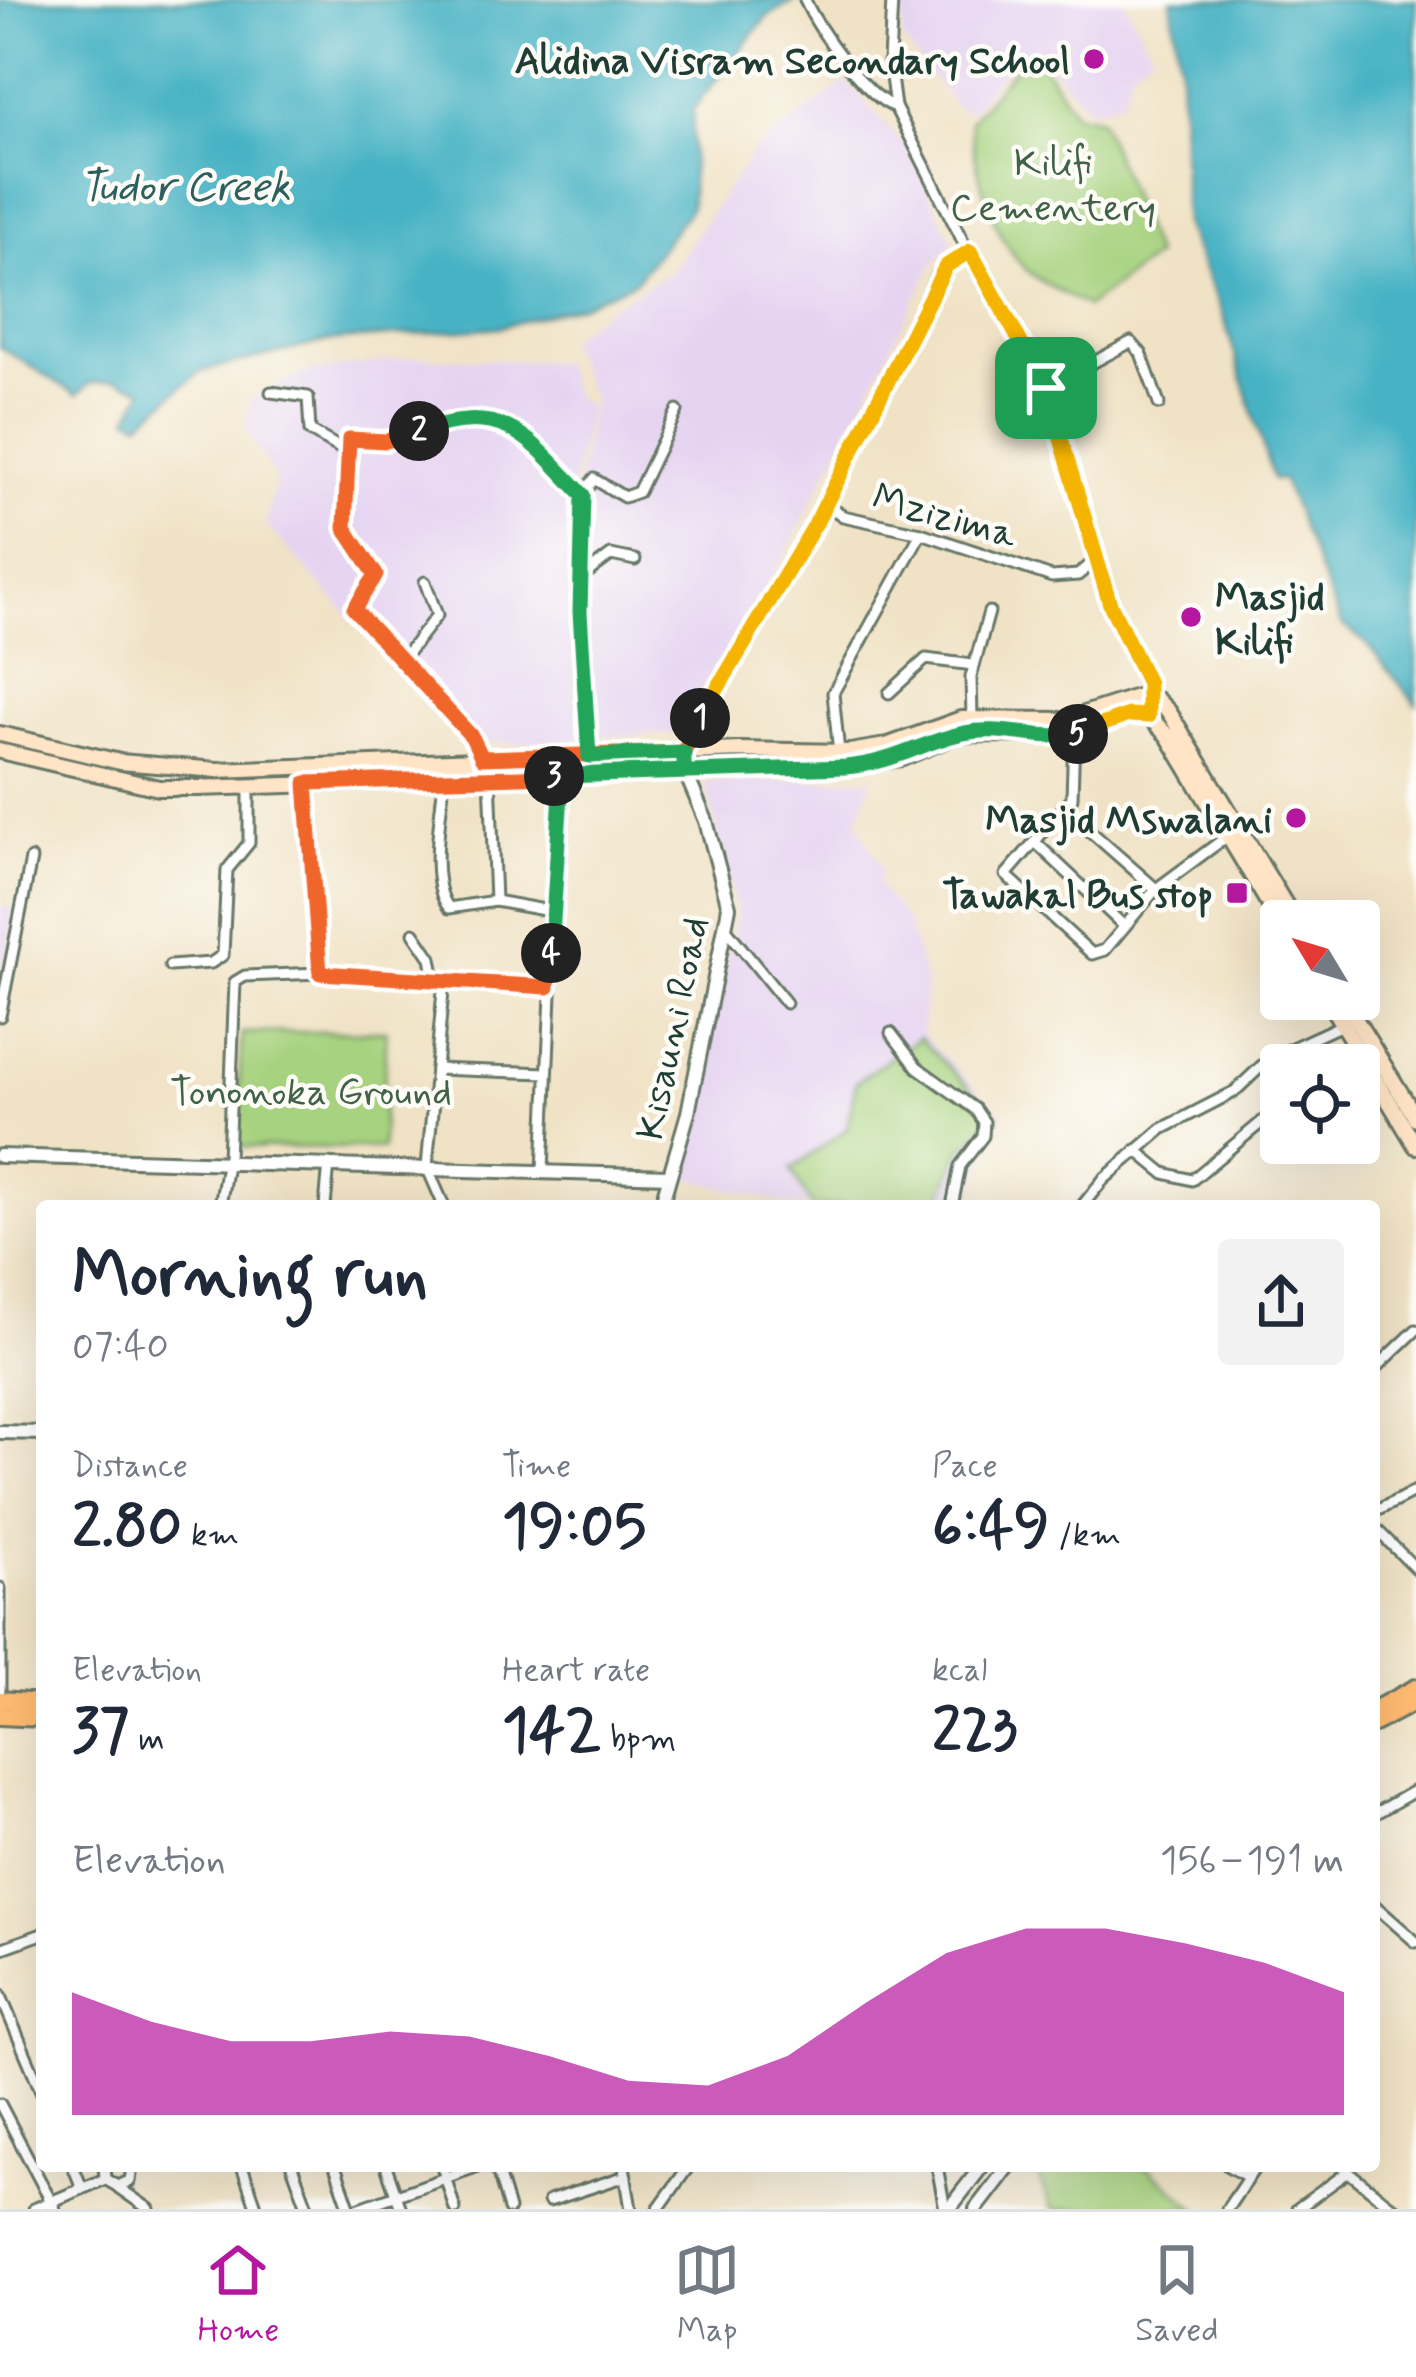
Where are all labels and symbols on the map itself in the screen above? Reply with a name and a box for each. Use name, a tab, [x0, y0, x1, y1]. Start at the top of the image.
place label: Alidina Visram Secondary School	[515, 37, 1070, 88]
marker: Alidina Visram Secondary School	[1081, 46, 1107, 72]
park label: Kilifi Cementery	[950, 139, 1156, 235]
water label: Tudor Creek	[79, 161, 291, 216]
pin	[995, 337, 1097, 439]
pin: 2	[389, 401, 449, 461]
street label: Mzizima	[866, 473, 1022, 562]
place label: Masjid Kilifi	[1215, 573, 1325, 669]
marker: Masjid Kilifi	[1178, 604, 1204, 630]
pin: 1	[670, 688, 730, 748]
pin: 5	[1048, 704, 1108, 764]
pin: 3	[524, 746, 584, 806]
place label: Masjid Mswalani	[985, 796, 1272, 847]
marker: Masjid Mswalani	[1283, 805, 1309, 831]
place label: Tawakal Bus stop	[942, 871, 1213, 922]
marker: Tawakal Bus stop	[1224, 880, 1250, 906]
north arrow	[1260, 900, 1380, 1020]
street label: Kisauni Road	[626, 913, 723, 1145]
pin: 4	[521, 923, 581, 983]
park label: Tononoka Ground	[170, 1068, 452, 1119]

